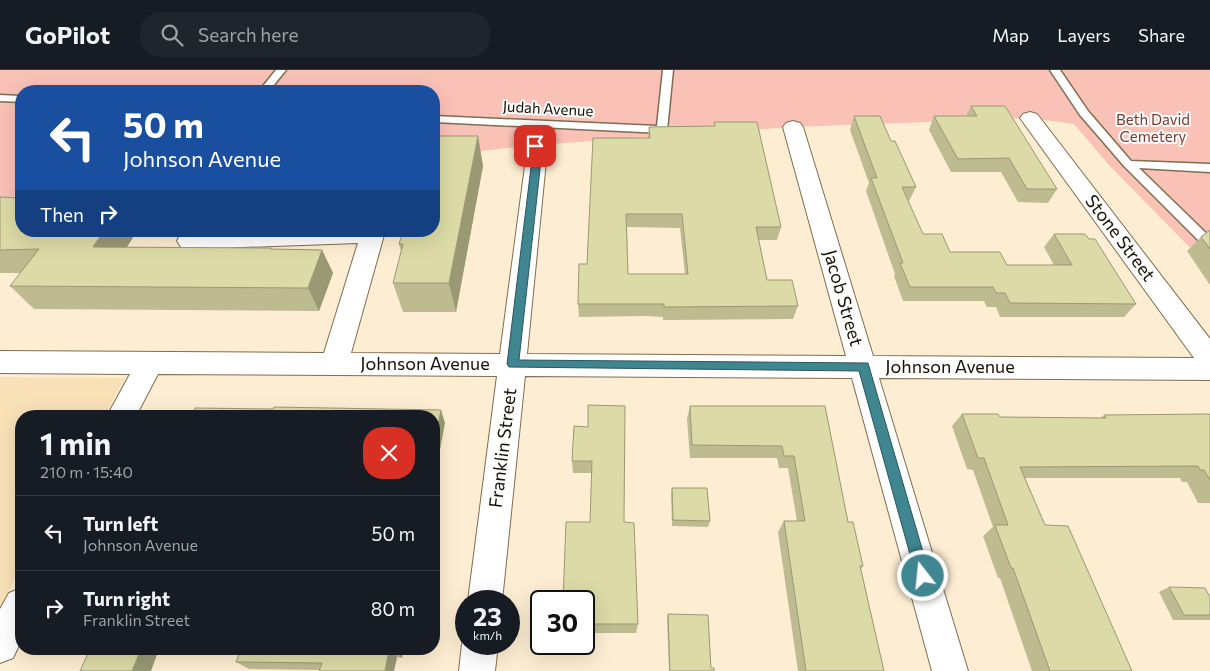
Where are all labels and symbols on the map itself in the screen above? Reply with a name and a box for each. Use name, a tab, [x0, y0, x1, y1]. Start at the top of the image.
street label: Judah Avenue	[502, 97, 594, 119]
park label: Beth David Cemetery	[1116, 110, 1190, 145]
pin	[514, 125, 556, 167]
street label: Stone Street	[1081, 190, 1160, 285]
street label: Jacob Street	[820, 247, 868, 348]
street label: Johnson Avenue	[360, 352, 490, 374]
street label: Johnson Avenue	[885, 355, 1015, 377]
street label: Franklin Street	[484, 387, 520, 509]
position arrow	[896, 549, 948, 601]
speed limit sign: 30	[530, 590, 595, 655]

